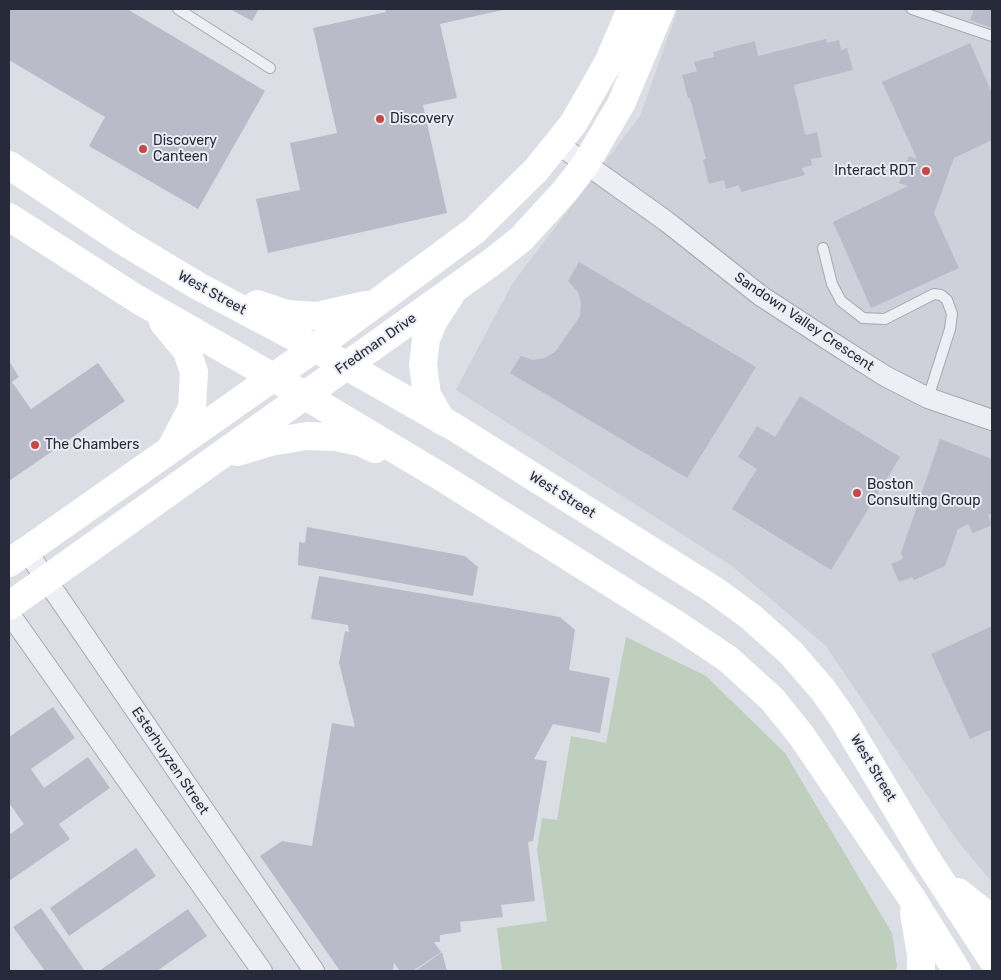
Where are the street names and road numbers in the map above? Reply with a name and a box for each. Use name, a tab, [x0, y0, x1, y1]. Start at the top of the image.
street label: West Street	[175, 267, 249, 319]
street label: Sandown Valley Crescent	[731, 269, 877, 375]
street label: Fredman Drive	[332, 310, 420, 378]
street label: West Street	[526, 468, 598, 522]
street label: Esterhuyzen Street	[128, 704, 212, 818]
street label: West Street	[846, 731, 900, 805]

